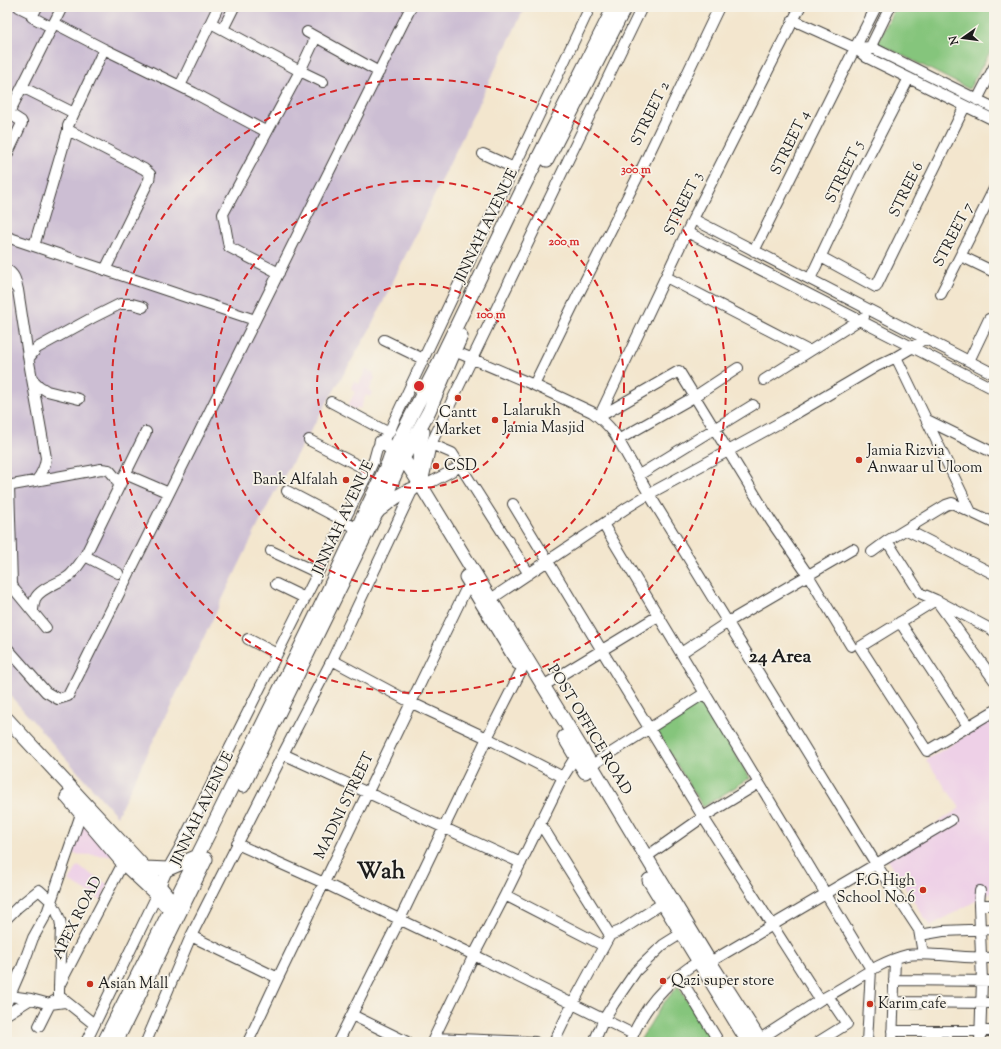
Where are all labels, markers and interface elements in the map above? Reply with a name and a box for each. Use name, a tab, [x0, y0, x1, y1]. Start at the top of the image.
north arrow	[943, 18, 983, 58]
text: N	[945, 34, 963, 47]
street label: STREET 2	[626, 78, 676, 150]
street label: STREET 4	[766, 107, 816, 179]
street label: STREET 5	[821, 137, 869, 207]
street label: STREE 6	[885, 159, 929, 221]
text: 300 m	[621, 161, 651, 179]
street label: JINNAH AVENUE	[450, 165, 524, 288]
street label: STREET 3	[660, 169, 708, 239]
street label: STREET 7	[929, 199, 979, 271]
text: 200 m	[549, 233, 579, 251]
text: 100 m	[475, 306, 506, 324]
centre of rings	[412, 379, 426, 393]
marker: Cantt Market	[453, 393, 463, 403]
place label: Lalarukh Jamia Masjid	[502, 401, 585, 439]
place label: Cantt Market	[435, 403, 481, 441]
marker: Lalarukh Jamia Masjid	[490, 415, 500, 425]
place label: Jamia Rizvia Anwaar ul Uloom	[866, 441, 983, 479]
marker: Jamia Rizvia Anwaar ul Uloom	[854, 455, 864, 465]
place label: CSD	[444, 456, 477, 477]
street label: JINNAH AVENUE	[308, 457, 380, 580]
marker: CSD	[431, 461, 441, 471]
place label: Bank Alfalah	[253, 470, 338, 491]
marker: Bank Alfalah	[341, 475, 351, 485]
district label: 24 Area	[749, 644, 811, 671]
street label: POST OFFICE ROAD	[542, 661, 636, 799]
street label: JINNAH AVENUE	[166, 748, 240, 871]
street label: MADNI STREET	[310, 749, 380, 863]
district label: Wah	[357, 856, 406, 889]
place label: F.G High School No.6	[836, 871, 915, 909]
street label: APEX ROAD	[48, 873, 108, 963]
marker: F.G High School No.6	[918, 885, 928, 895]
place label: Qazi super store	[671, 971, 774, 992]
place label: Asian Mall	[98, 974, 168, 995]
marker: Qazi super store	[658, 976, 668, 986]
marker: Asian Mall	[85, 979, 95, 989]
place label: Karim cafe	[878, 994, 947, 1015]
marker: Karim cafe	[865, 999, 875, 1009]

